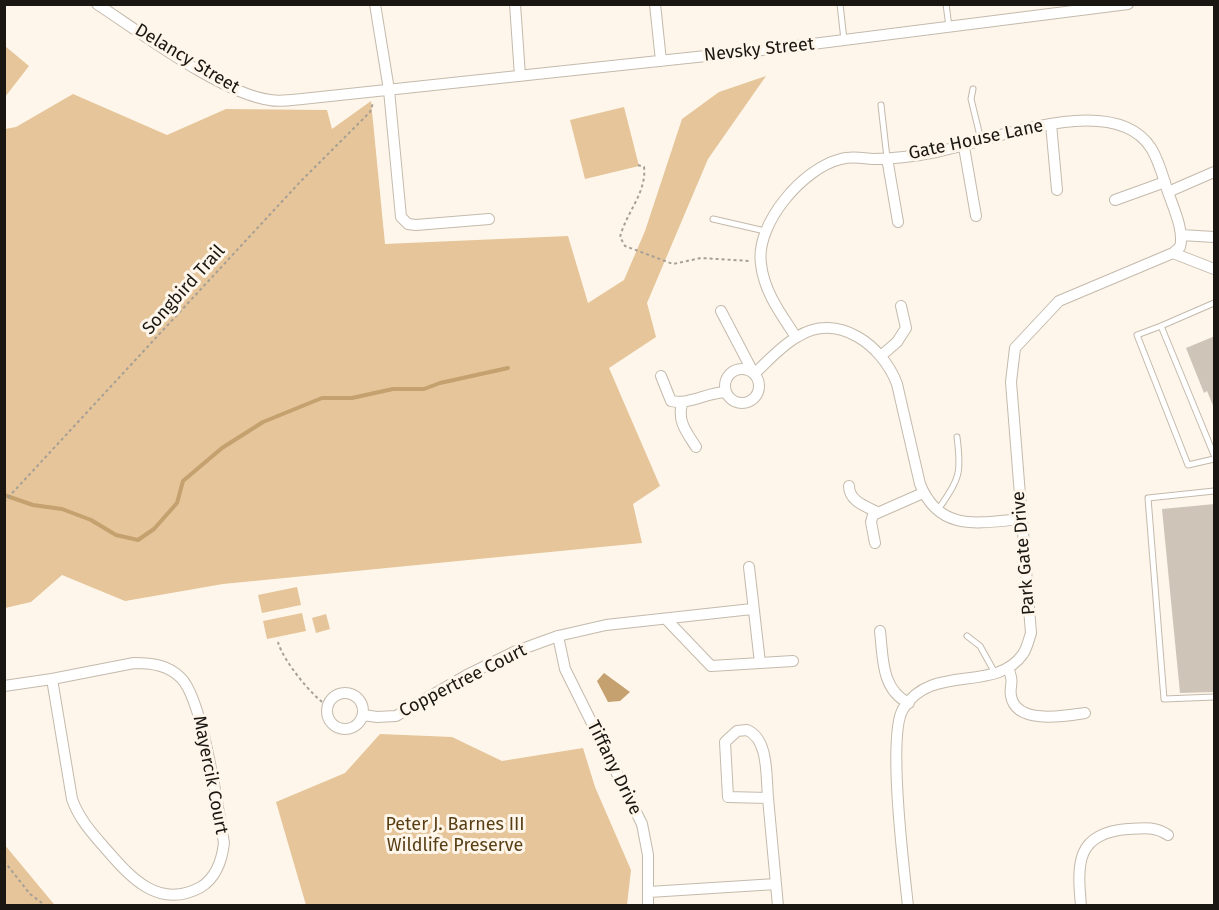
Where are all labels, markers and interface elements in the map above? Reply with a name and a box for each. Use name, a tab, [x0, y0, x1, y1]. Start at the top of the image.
street label: Delancy Street	[131, 19, 243, 99]
street label: Nevsky Street	[703, 33, 815, 67]
street label: Gate House Lane	[907, 115, 1045, 165]
street label: Songbird Trail	[138, 241, 230, 339]
street label: Park Gate Drive	[1008, 490, 1040, 616]
street label: Coppertree Court	[396, 640, 530, 722]
street label: Mayercik Court	[188, 714, 232, 836]
street label: Tiffany Drive	[582, 717, 646, 819]
park label: Peter J. Barnes III Wildlife Preserve	[385, 814, 525, 856]

